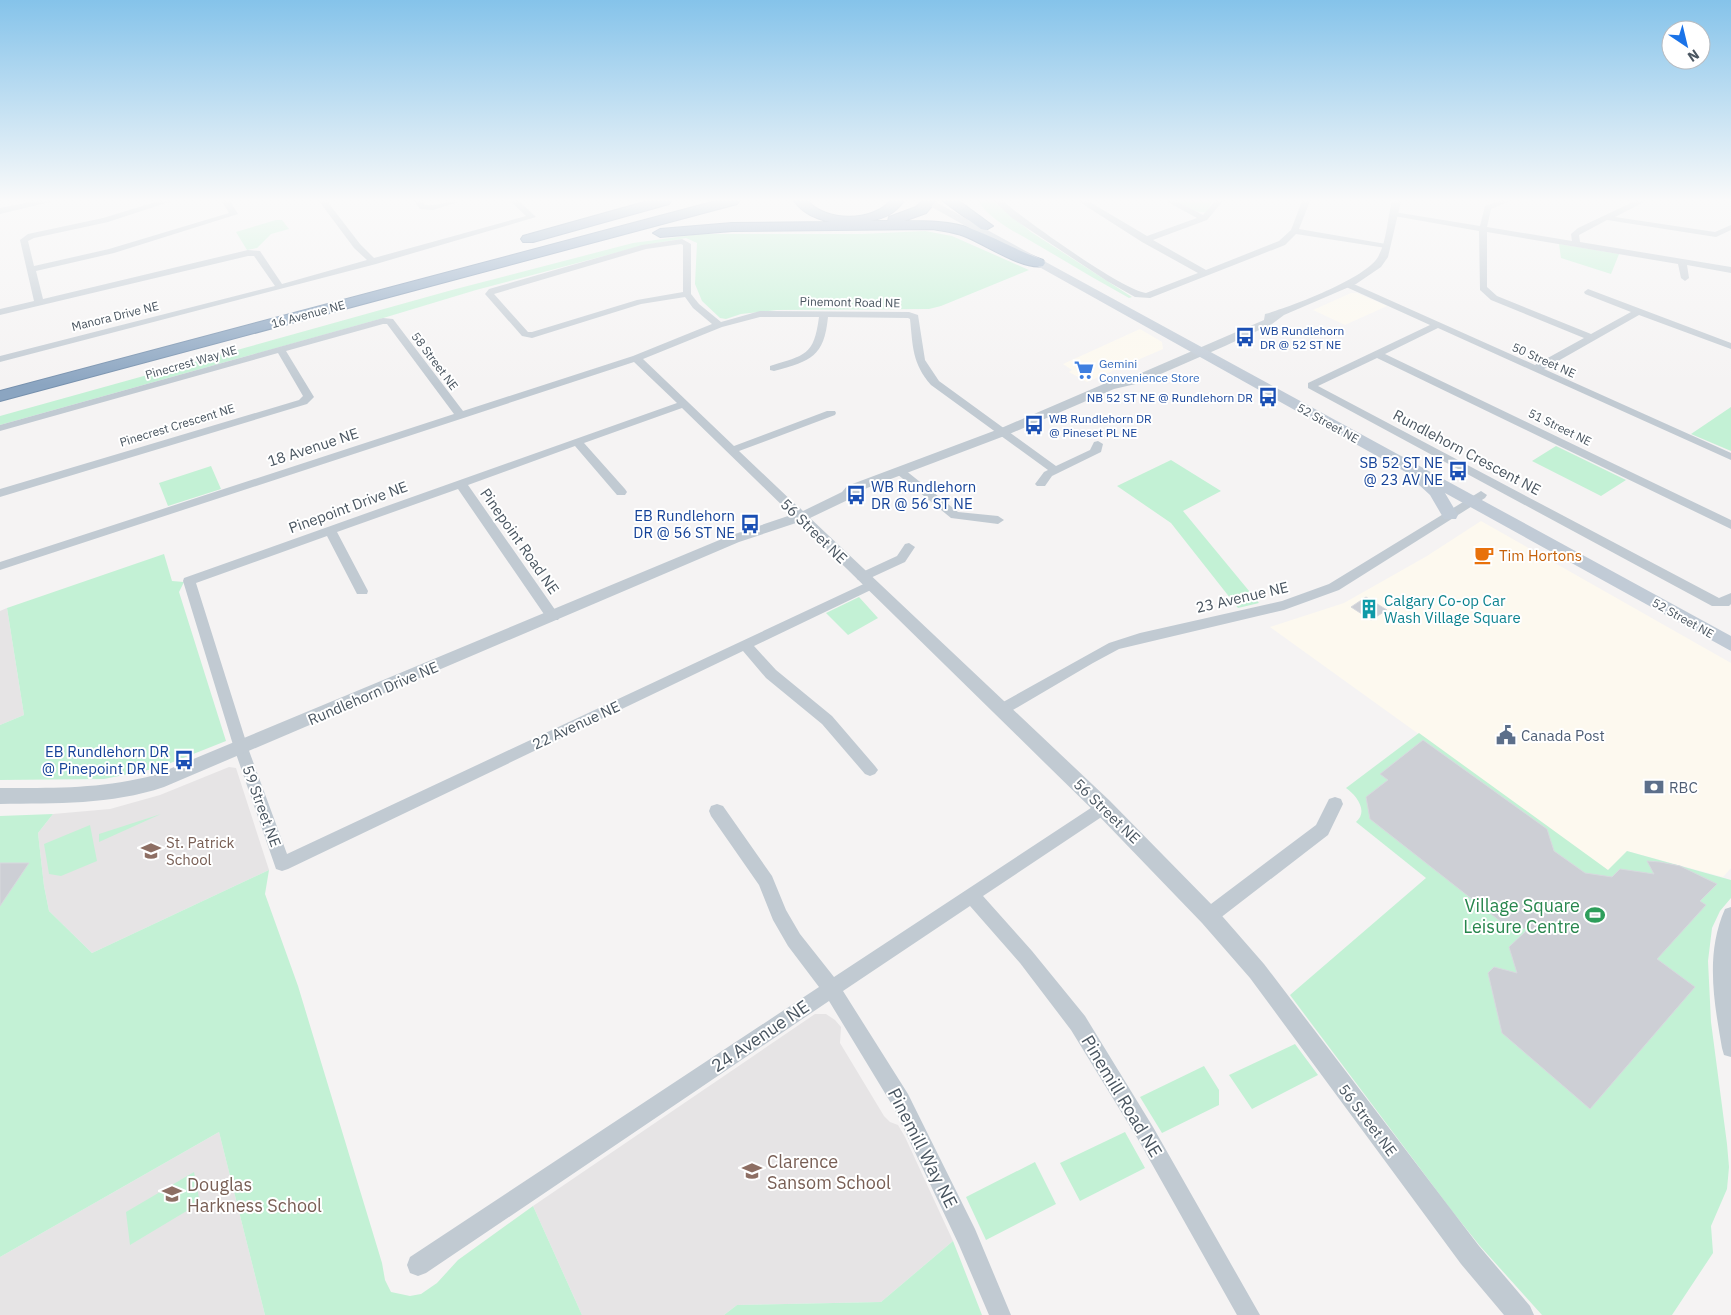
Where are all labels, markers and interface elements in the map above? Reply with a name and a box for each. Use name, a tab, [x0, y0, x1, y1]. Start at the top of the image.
north arrow	[1661, 20, 1711, 70]
text: N	[1684, 45, 1703, 66]
street label: Pinemont Road NE	[800, 294, 900, 310]
street label: 16 Avenue NE	[270, 297, 346, 331]
street label: Manora Drive NE	[70, 298, 160, 334]
place label: WB Rundlehorn DR @ 52 ST NE	[1260, 323, 1344, 352]
bus stop icon: WB Rundlehorn DR @ 52 ST NE	[1234, 326, 1256, 348]
street label: 58 Street NE	[408, 329, 462, 393]
street label: 50 Street NE	[1510, 339, 1578, 381]
street label: Pinecrest Way NE	[143, 342, 239, 382]
place label: Gemini Convenience Store	[1099, 356, 1200, 385]
supermarket icon: Gemini Convenience Store	[1073, 359, 1095, 381]
bus stop icon: NB 52 ST NE @ Rundlehorn DR	[1257, 386, 1279, 408]
place label: NB 52 ST NE @ Rundlehorn DR	[1087, 390, 1253, 405]
street label: Pinecrest Crescent NE	[118, 400, 236, 450]
street label: 52 Street NE	[1294, 400, 1362, 446]
street label: Rundlehorn Crescent NE	[1390, 405, 1544, 499]
street label: 51 Street NE	[1526, 405, 1594, 449]
place label: WB Rundlehorn DR @ Pineset PL NE	[1049, 411, 1152, 440]
bus stop icon: WB Rundlehorn DR @ Pineset PL NE	[1023, 414, 1045, 436]
street label: 18 Avenue NE	[265, 423, 361, 471]
place label: SB 52 ST NE @ 23 AV NE	[1359, 453, 1443, 489]
bus stop icon: SB 52 ST NE @ 23 AV NE	[1447, 460, 1469, 482]
street label: Pinepoint Drive NE	[286, 477, 410, 537]
place label: WB Rundlehorn DR @ 56 ST NE	[871, 477, 976, 513]
street label: Pinepoint Road NE	[476, 484, 564, 598]
bus stop icon: WB Rundlehorn DR @ 56 ST NE	[845, 484, 867, 506]
street label: 56 Street NE	[777, 494, 851, 568]
place label: EB Rundlehorn DR @ 56 ST NE	[633, 506, 735, 542]
bus stop icon: EB Rundlehorn DR @ 56 ST NE	[739, 513, 761, 535]
cafe icon: Tim Hortons	[1473, 544, 1495, 566]
place label: Tim Hortons	[1499, 546, 1582, 565]
street label: 23 Avenue NE	[1194, 577, 1290, 617]
place label: Calgary Co-op Car Wash Village Square	[1384, 591, 1521, 627]
street label: 52 Street NE	[1649, 595, 1717, 641]
building icon: Calgary Co-op Car Wash Village Square	[1358, 598, 1380, 620]
street label: Rundlehorn Drive NE	[305, 657, 441, 729]
street label: 22 Avenue NE	[529, 696, 623, 754]
public building icon: Canada Post	[1495, 724, 1517, 746]
place label: Canada Post	[1521, 726, 1605, 745]
place label: EB Rundlehorn DR @ Pinepoint DR NE	[42, 742, 169, 778]
bus stop icon: EB Rundlehorn DR @ Pinepoint DR NE	[173, 749, 195, 771]
street label: 59 Street NE	[238, 763, 286, 849]
street label: 56 Street NE	[1070, 774, 1144, 848]
bank icon: RBC	[1643, 776, 1665, 798]
place label: RBC	[1669, 778, 1698, 797]
place label: St. Patrick School	[166, 833, 235, 869]
school or university icon: St. Patrick School	[140, 840, 162, 862]
place label: Village Square Leisure Centre	[1463, 894, 1580, 938]
sports icon: Village Square Leisure Centre	[1584, 904, 1606, 926]
street label: 24 Avenue NE	[707, 995, 813, 1077]
street label: Pinemill Road NE	[1076, 1031, 1168, 1161]
street label: 56 Street NE	[1335, 1080, 1401, 1160]
street label: Pinemill Way NE	[883, 1084, 963, 1212]
place label: Clarence Sansom School	[767, 1150, 891, 1194]
school or university icon: Clarence Sansom School	[741, 1160, 763, 1182]
place label: Douglas Harkness School	[187, 1173, 322, 1217]
school or university icon: Douglas Harkness School	[161, 1183, 183, 1205]

